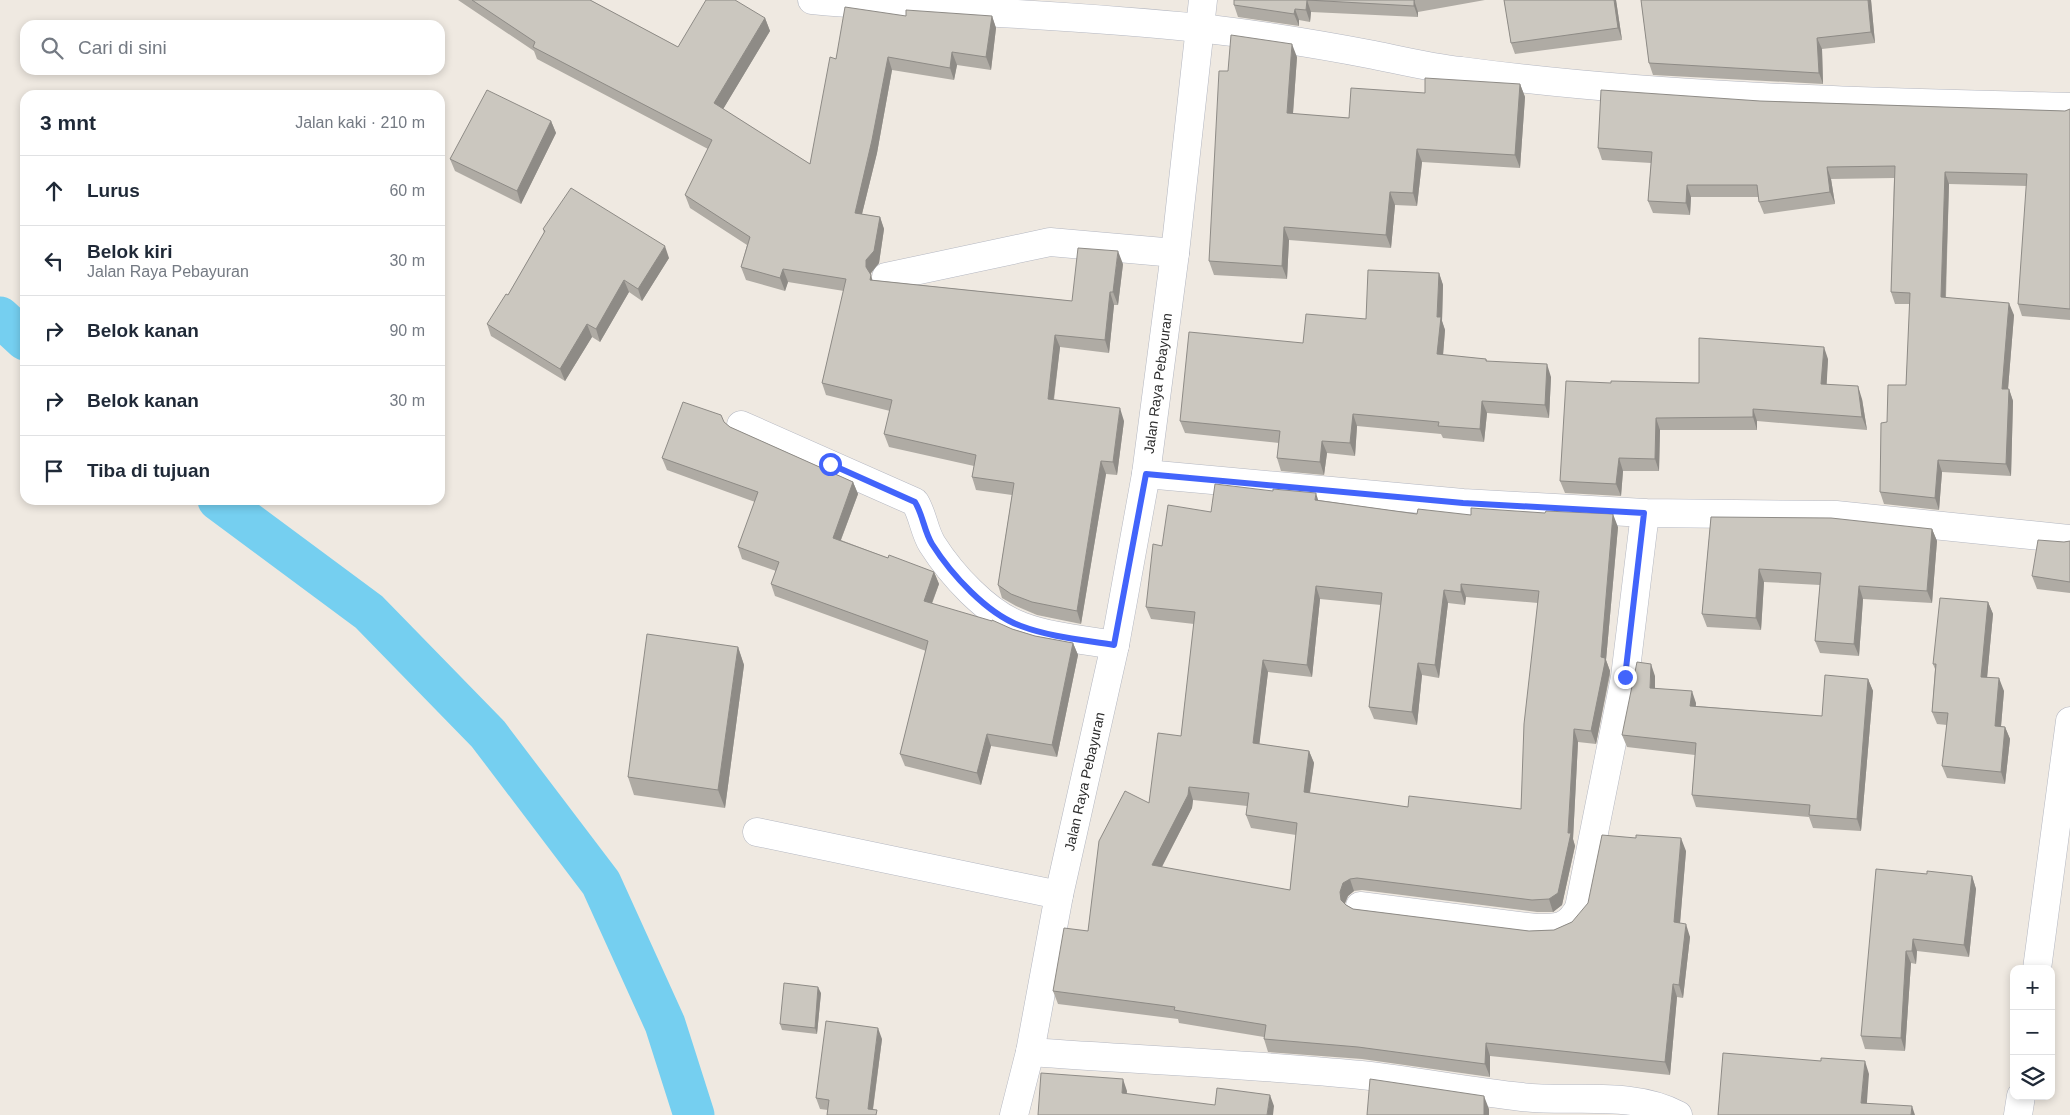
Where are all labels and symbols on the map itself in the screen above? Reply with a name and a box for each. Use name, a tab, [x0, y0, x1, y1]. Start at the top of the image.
street label: Jalan Raya Pebayuran	[1141, 312, 1175, 455]
route start	[819, 453, 842, 476]
route end	[1614, 666, 1637, 689]
street label: Jalan Raya Pebayuran	[1061, 711, 1108, 852]

